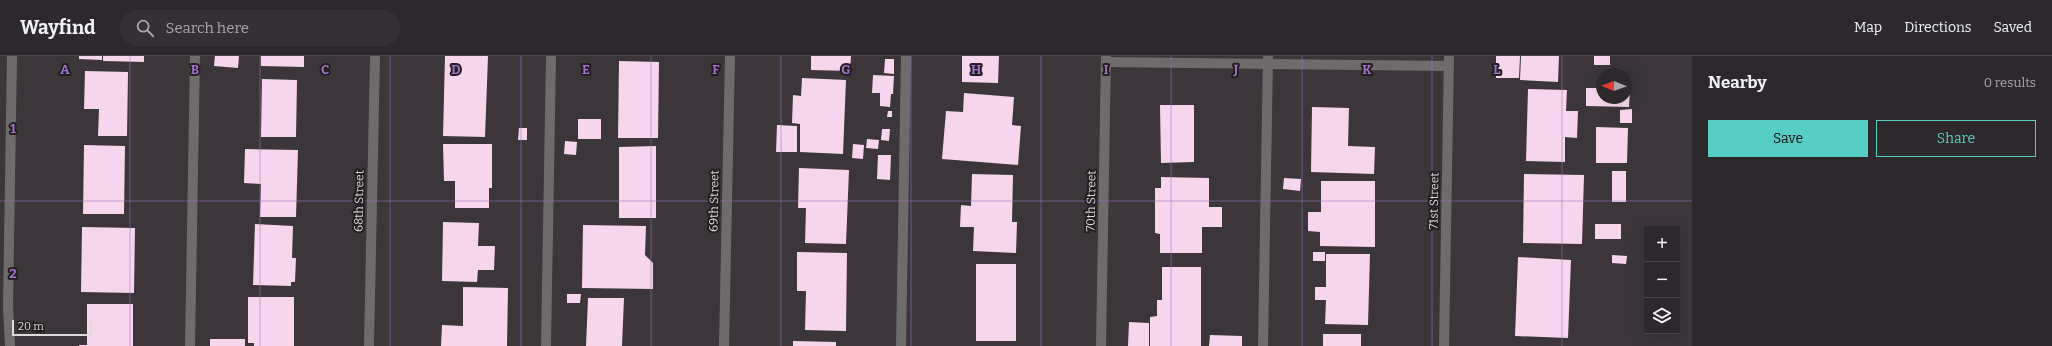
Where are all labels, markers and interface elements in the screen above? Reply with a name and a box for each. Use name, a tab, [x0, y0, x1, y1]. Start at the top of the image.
search box	[120, 10, 400, 46]
text: Wayfind	[20, 16, 96, 39]
icon: search	[134, 17, 156, 39]
text: Search here	[166, 19, 249, 37]
text: Map	[1854, 19, 1882, 36]
text: Directions	[1904, 19, 1972, 36]
text: Saved	[1994, 19, 2032, 36]
text: A	[60, 62, 70, 77]
text: B	[191, 62, 199, 77]
text: C	[321, 62, 329, 77]
text: D	[451, 62, 461, 77]
text: E	[582, 62, 590, 77]
text: F	[712, 62, 720, 77]
text: G	[841, 62, 851, 77]
text: H	[971, 62, 981, 77]
text: I	[1104, 62, 1109, 77]
text: J	[1233, 62, 1239, 77]
text: K	[1362, 62, 1372, 77]
text: L	[1493, 62, 1501, 77]
north arrow	[1596, 68, 1632, 104]
text: Nearby	[1708, 72, 1767, 93]
text: 0 results	[1984, 75, 2036, 90]
button: Save	[1708, 120, 1868, 157]
button: Share	[1876, 120, 2036, 157]
text: 1	[10, 121, 16, 136]
street label: 68th Street	[351, 169, 367, 232]
street label: 69th Street	[706, 169, 722, 232]
street label: 70th Street	[1083, 169, 1099, 232]
street label: 71st Street	[1427, 172, 1442, 230]
map controls	[1644, 226, 1680, 334]
button: +	[1644, 226, 1680, 262]
button: −	[1644, 262, 1680, 298]
text: 2	[9, 266, 17, 281]
button: layers	[1644, 298, 1680, 334]
scale bar	[12, 318, 92, 337]
text: 20 m	[18, 320, 44, 333]

